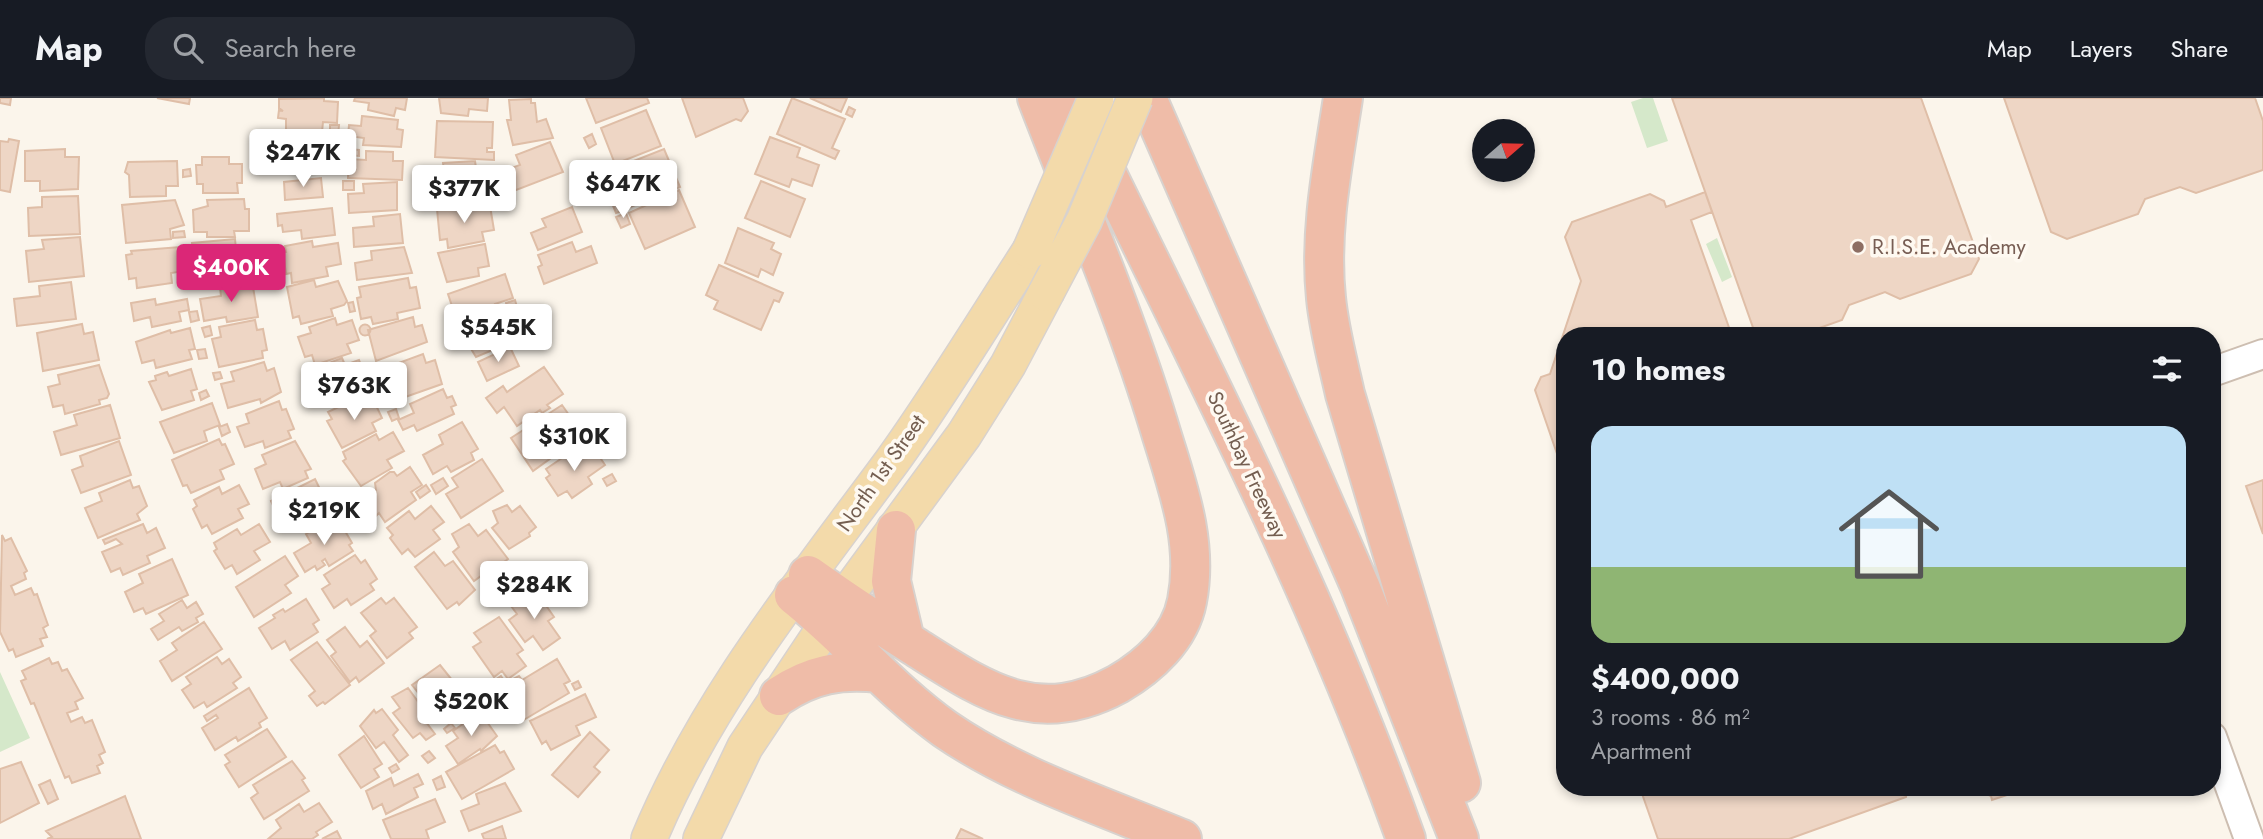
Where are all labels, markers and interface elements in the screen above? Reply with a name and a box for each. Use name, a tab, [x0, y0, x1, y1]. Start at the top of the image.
search box	[145, 17, 635, 80]
text: Map	[35, 25, 103, 72]
icon: search	[169, 29, 207, 67]
text: Search here	[225, 29, 356, 67]
text: Map	[1987, 31, 2032, 66]
text: Layers	[2070, 31, 2132, 66]
text: Share	[2170, 31, 2228, 66]
north arrow	[1472, 119, 1535, 182]
map controls	[1472, 119, 1535, 182]
pin: $247K	[254, 130, 352, 189]
text: $247K	[265, 135, 341, 169]
pin: $647K	[574, 160, 672, 220]
pin: $377K	[415, 166, 513, 225]
text: $647K	[585, 166, 661, 200]
text: $377K	[428, 171, 500, 205]
place label: R.I.S.E. Academy	[1872, 232, 2027, 262]
marker: R.I.S.E. Academy	[1850, 239, 1866, 255]
pin: $400K	[182, 244, 280, 304]
text: $400K	[193, 250, 269, 284]
pin: $545K	[449, 304, 547, 364]
text: $545K	[460, 310, 536, 344]
text: 10 homes	[1591, 348, 1725, 391]
icon: filters	[2148, 350, 2186, 388]
pin: $763K	[305, 362, 403, 422]
text: $763K	[317, 368, 391, 402]
street label: Southbay Freeway	[1200, 386, 1295, 544]
street label: North 1st Street	[830, 408, 932, 538]
pin: $310K	[525, 414, 623, 473]
text: $310K	[538, 419, 610, 453]
icon: home	[1826, 471, 1952, 597]
pin: $219K	[275, 488, 373, 547]
text: $219K	[288, 493, 360, 527]
pin: $284K	[485, 561, 583, 621]
text: $284K	[496, 567, 572, 601]
text: $400,000	[1591, 657, 1740, 700]
pin: $520K	[422, 678, 520, 738]
text: $520K	[433, 684, 509, 718]
text: 3 rooms · 86 m²	[1591, 700, 1750, 734]
text: Apartment	[1591, 734, 1691, 768]

